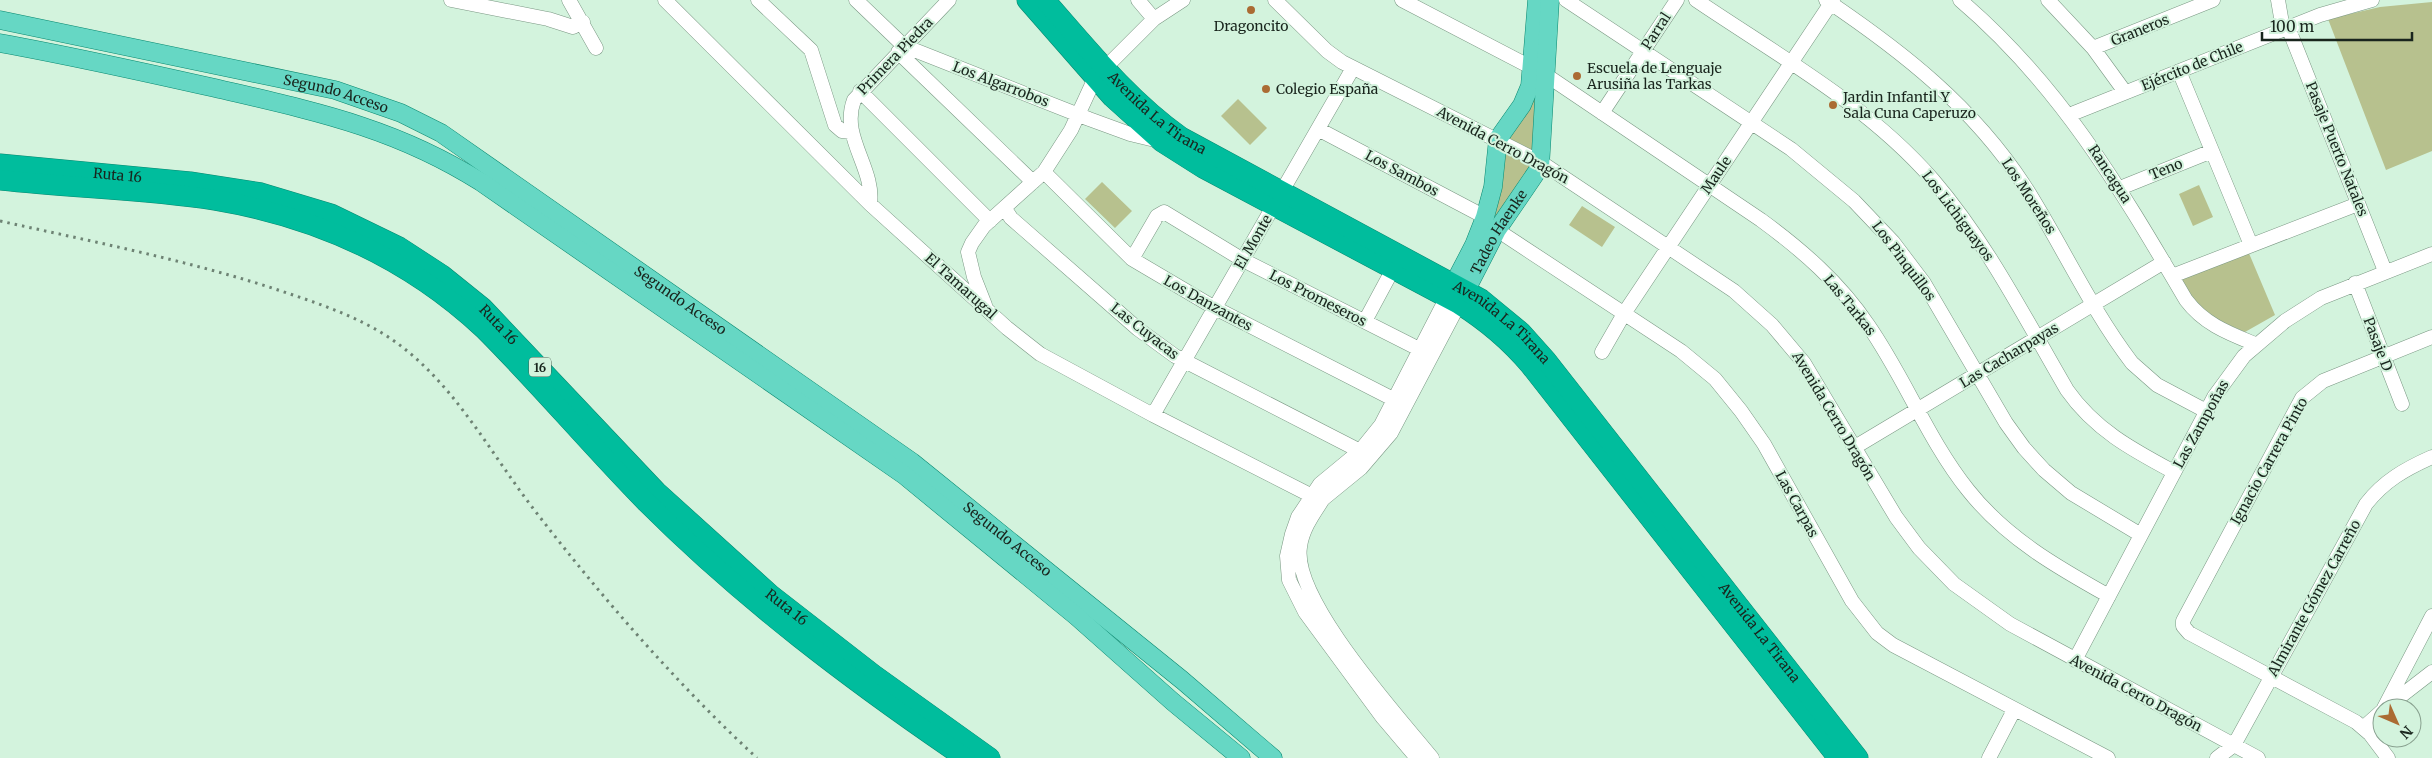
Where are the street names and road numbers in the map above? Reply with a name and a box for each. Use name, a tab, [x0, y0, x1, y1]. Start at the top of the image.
street label: Parral	[1637, 8, 1675, 53]
street label: Graneros	[2108, 10, 2172, 50]
street label: Primera Piedra	[853, 13, 937, 99]
street label: Ejército de Chile	[2139, 37, 2245, 95]
street label: Los Algarrobos	[950, 57, 1052, 111]
street label: Avenida La Tirana	[1103, 67, 1210, 158]
street label: Segundo Acceso	[282, 70, 391, 117]
street label: Pasaje Puerto Natales	[2302, 79, 2372, 219]
street label: Avenida Cerro Dragón	[1433, 102, 1572, 188]
street label: Rancagua	[2085, 141, 2136, 207]
street label: Los Sambos	[1362, 146, 1442, 200]
street label: Maule	[1697, 153, 1735, 197]
street label: Teno	[2147, 154, 2185, 184]
street label: Los Moreños	[1998, 155, 2060, 237]
street label: Ruta 16	[92, 164, 143, 186]
street label: Los Lichiguayos	[1918, 167, 1998, 265]
street label: Tadeo Haenke	[1467, 186, 1531, 278]
street label: El Monte	[1230, 211, 1276, 273]
street label: Los Pinquillos	[1868, 218, 1940, 305]
street label: El Tamarugal	[921, 249, 1001, 323]
street label: Segundo Acceso	[631, 262, 730, 339]
street label: Los Promeseros	[1266, 266, 1370, 330]
street label: Los Danzantes	[1161, 271, 1256, 335]
street label: Las Tarkas	[1820, 271, 1880, 339]
street label: Avenida La Tirana	[1449, 276, 1555, 368]
street label: Las Cuyacas	[1107, 299, 1183, 363]
street label: Ruta 16	[475, 301, 522, 348]
street label: Pasaje D	[2360, 315, 2397, 374]
street label: Las Cacharpayas	[1956, 318, 2062, 392]
street label: Avenida Cerro Dragón	[1788, 347, 1880, 484]
road number: 16	[529, 358, 551, 377]
street label: Las Zampoñas	[2169, 377, 2233, 471]
street label: Ignacio Carrera Pinto	[2227, 394, 2311, 528]
street label: Las Carpas	[1771, 468, 1823, 540]
street label: Segundo Acceso	[959, 498, 1055, 580]
street label: Almirante Gómez Carreño	[2263, 517, 2365, 680]
street label: Avenida La Tirana	[1714, 578, 1805, 686]
street label: Ruta 16	[762, 585, 811, 629]
street label: Avenida Cerro Dragón	[2066, 650, 2205, 736]

